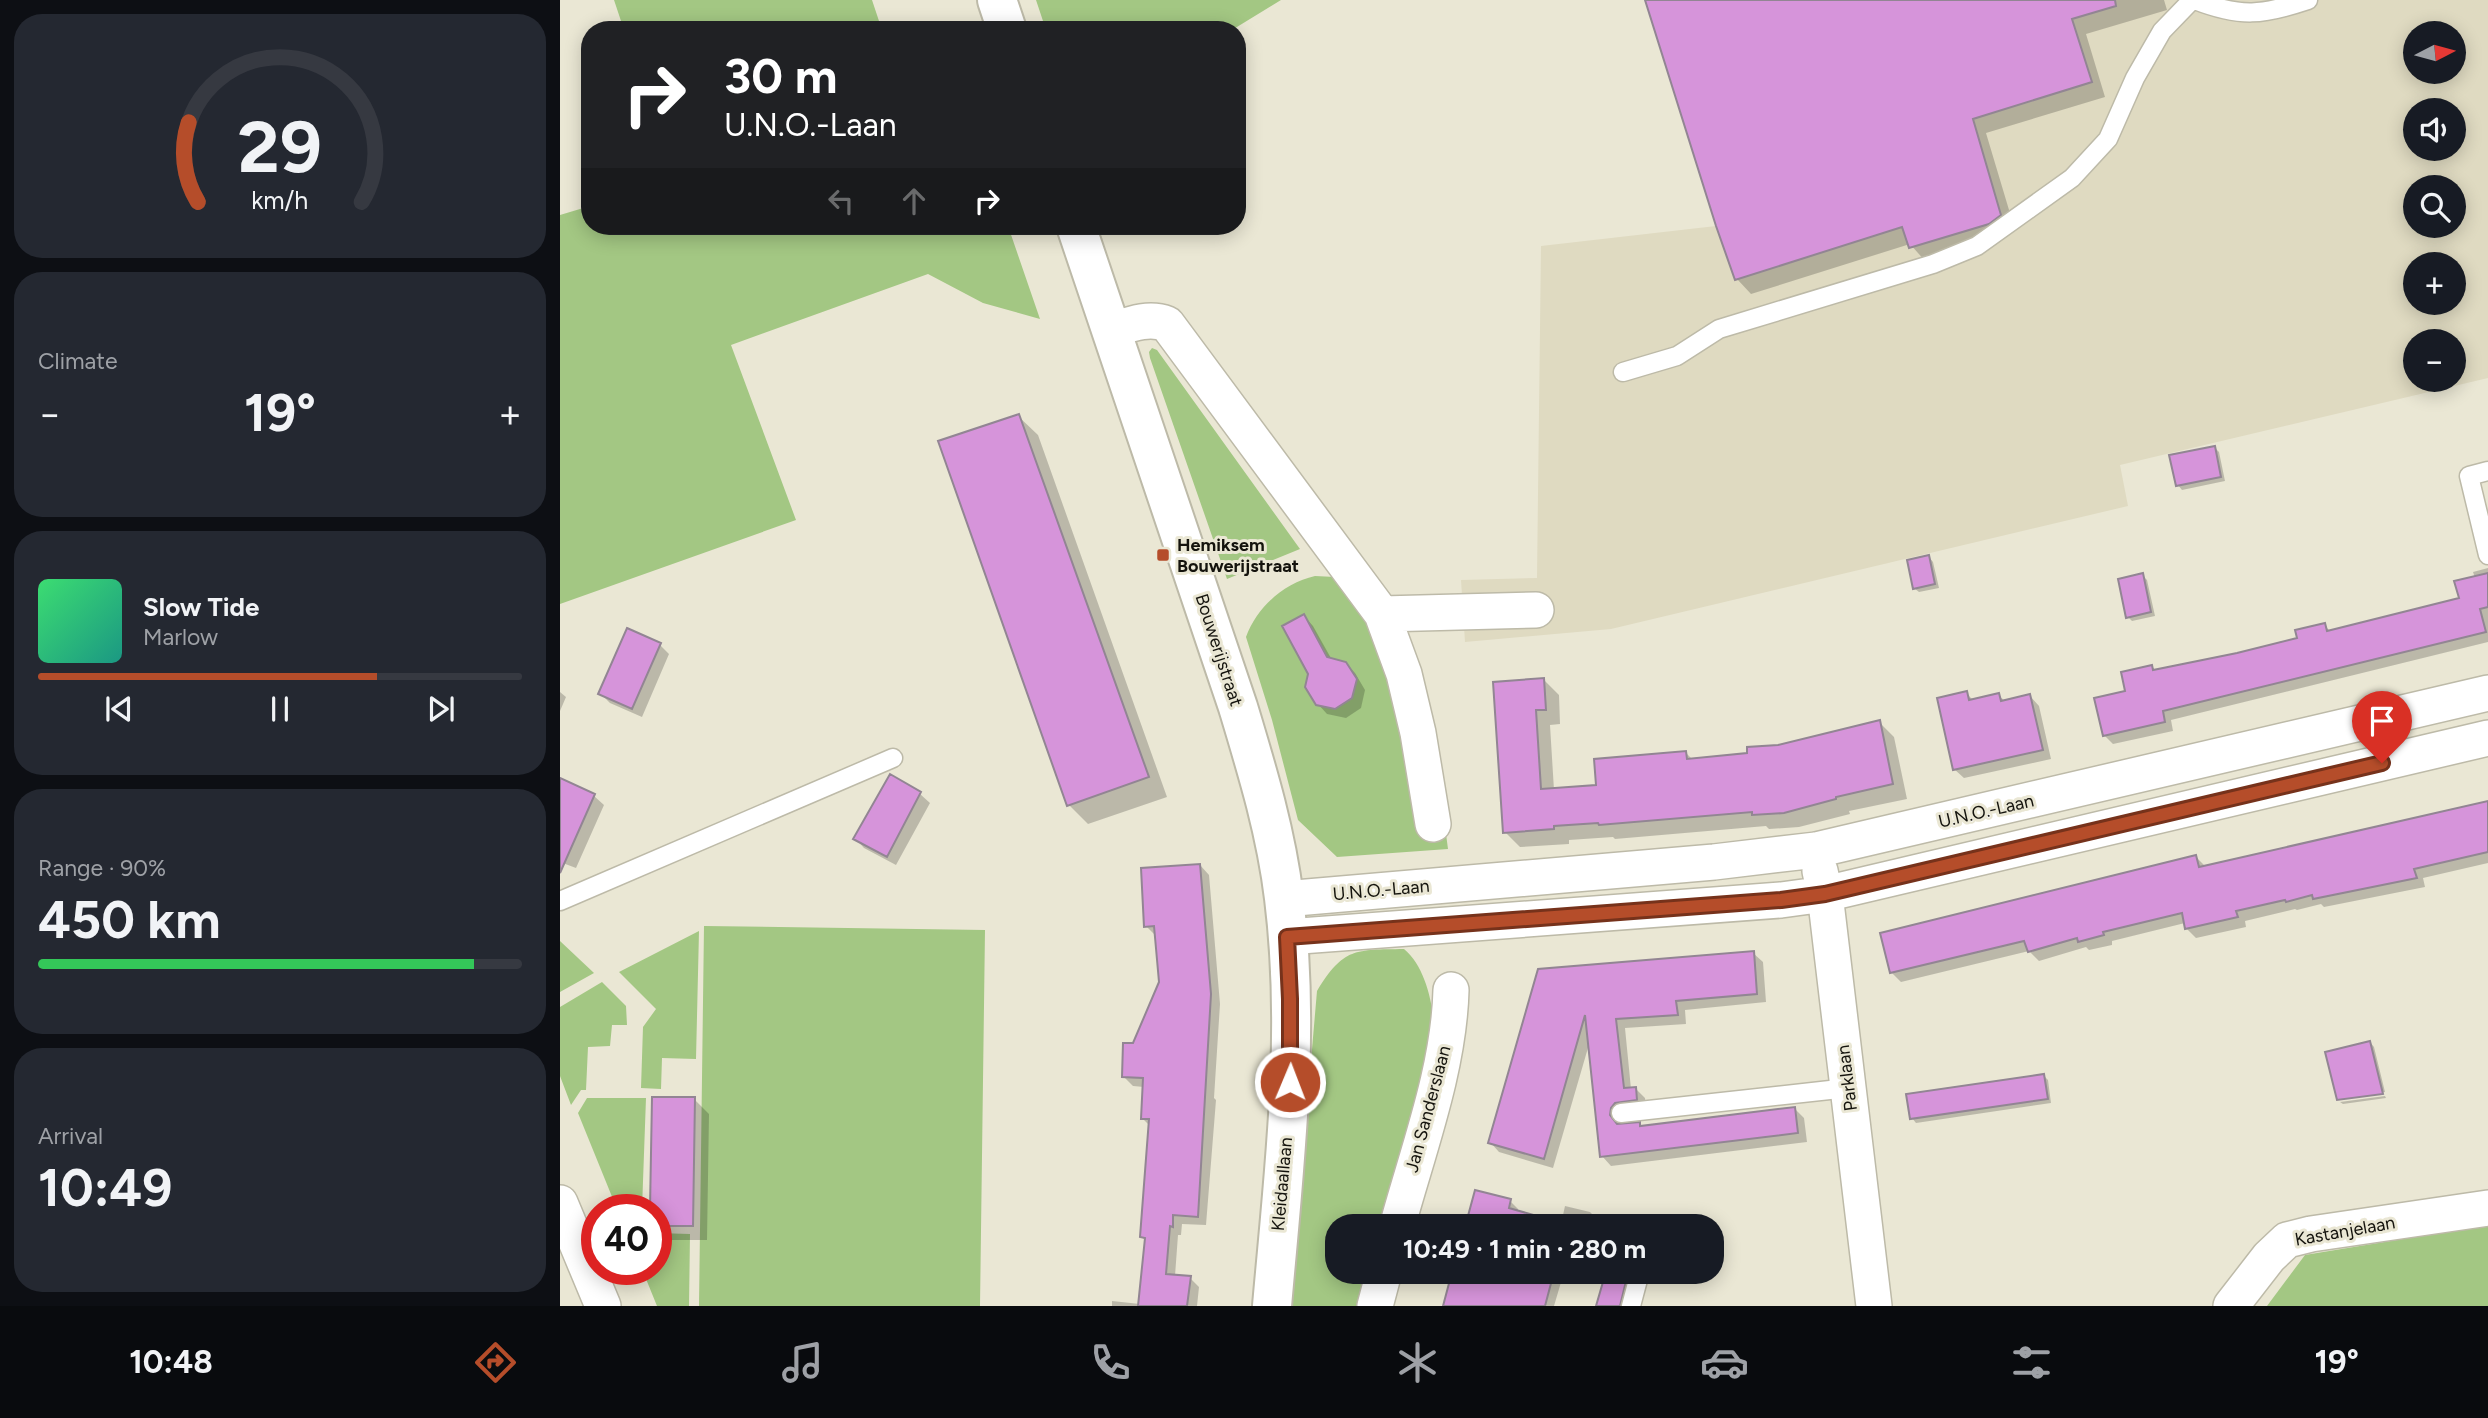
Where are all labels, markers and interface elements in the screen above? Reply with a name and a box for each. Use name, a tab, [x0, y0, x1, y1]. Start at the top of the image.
north arrow	[2403, 21, 2466, 84]
map controls	[2403, 21, 2466, 392]
text: 30 m	[724, 46, 837, 105]
icon: right	[609, 49, 700, 140]
button: sound	[2403, 98, 2466, 161]
text: 29	[238, 104, 322, 191]
text: U.N.O.-Laan	[724, 106, 897, 144]
button: search	[2403, 175, 2466, 238]
icon: left	[822, 182, 860, 220]
icon: ahead	[895, 182, 933, 220]
icon: right	[968, 182, 1006, 220]
text: km/h	[251, 185, 309, 215]
button: +	[2403, 252, 2466, 315]
button: −	[2403, 329, 2466, 392]
text: Climate	[38, 347, 117, 375]
text: 19°	[244, 382, 316, 444]
text: −	[38, 391, 62, 437]
text: +	[498, 391, 522, 437]
place label: Hemiksem Bouwerijstraat	[1177, 534, 1299, 577]
marker: Hemiksem Bouwerijstraat	[1155, 547, 1171, 563]
text: Slow Tide	[143, 591, 259, 623]
street label: Bouwerijstraat	[1190, 591, 1248, 709]
text: Marlow	[143, 623, 218, 651]
icon: previous	[100, 690, 138, 728]
icon: pause	[261, 690, 299, 728]
icon: next	[422, 690, 460, 728]
pin	[2352, 691, 2412, 763]
icon: arrive	[2363, 702, 2401, 740]
street label: U.N.O.-Laan	[1936, 789, 2036, 833]
text: Range · 90%	[38, 854, 166, 882]
street label: U.N.O.-Laan	[1332, 875, 1430, 905]
text: 450 km	[38, 889, 221, 951]
street label: Jan Sanderslaan	[1400, 1043, 1456, 1175]
street label: Parklaan	[1832, 1044, 1862, 1112]
position arrow	[1253, 1045, 1327, 1119]
text: Arrival	[38, 1122, 103, 1150]
street label: Kleidaallaan	[1267, 1136, 1297, 1232]
text: 10:49	[38, 1157, 172, 1219]
speed limit sign: 40	[581, 1194, 672, 1285]
street label: Kastanjelaan	[2293, 1211, 2397, 1251]
text: 10:49 · 1 min · 280 m	[1403, 1233, 1646, 1265]
icon: directions	[471, 1338, 520, 1387]
icon: music	[778, 1338, 827, 1387]
icon: phone	[1086, 1338, 1135, 1387]
icon: climate	[1393, 1338, 1442, 1387]
icon: car	[1700, 1338, 1749, 1387]
icon: filters	[2007, 1338, 2056, 1387]
text: 10:48	[129, 1343, 213, 1381]
text: 19°	[2315, 1343, 2359, 1381]

